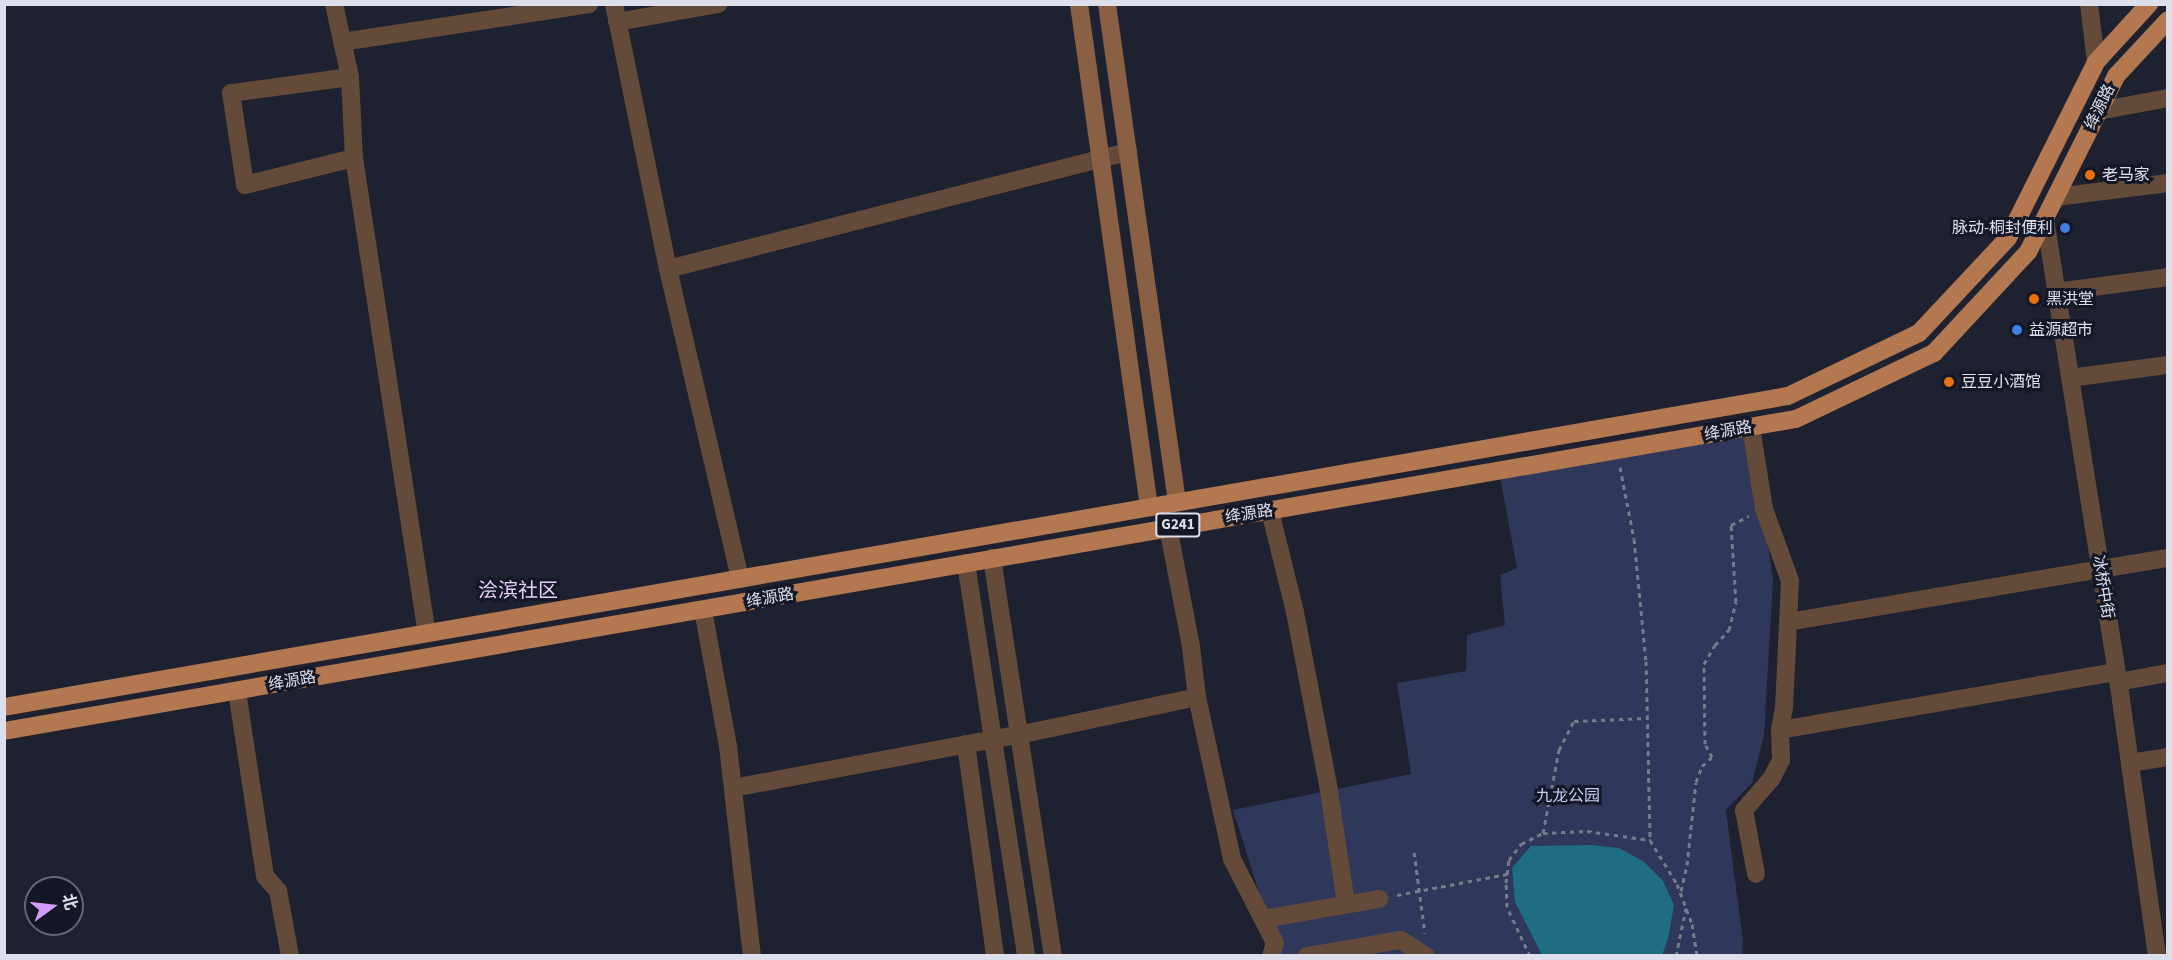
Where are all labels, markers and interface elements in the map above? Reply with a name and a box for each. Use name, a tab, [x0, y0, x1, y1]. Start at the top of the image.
street label: 绛源路	[2081, 81, 2119, 133]
place label: 老马家	[2102, 165, 2150, 185]
marker: 老马家	[2083, 168, 2097, 182]
place label: 脉动-桐封便利	[1952, 218, 2053, 238]
marker: 脉动-桐封便利	[2058, 221, 2072, 235]
place label: 黑洪堂	[2046, 289, 2094, 309]
marker: 黑洪堂	[2027, 292, 2041, 306]
place label: 益源超市	[2029, 320, 2093, 340]
marker: 益源超市	[2010, 323, 2024, 337]
place label: 豆豆小酒馆	[1961, 372, 2041, 392]
marker: 豆豆小酒馆	[1942, 375, 1956, 389]
street label: 绛源路	[1703, 417, 1753, 445]
street label: 绛源路	[1224, 501, 1274, 527]
road number: G241	[1154, 513, 1202, 537]
street label: 冰桥中街	[2089, 554, 2117, 620]
district label: 浍滨社区	[478, 579, 558, 603]
street label: 绛源路	[745, 584, 795, 612]
street label: 绛源路	[267, 667, 317, 695]
park label: 九龙公园	[1536, 786, 1600, 806]
north arrow	[24, 876, 84, 936]
text: 北	[57, 891, 82, 912]

